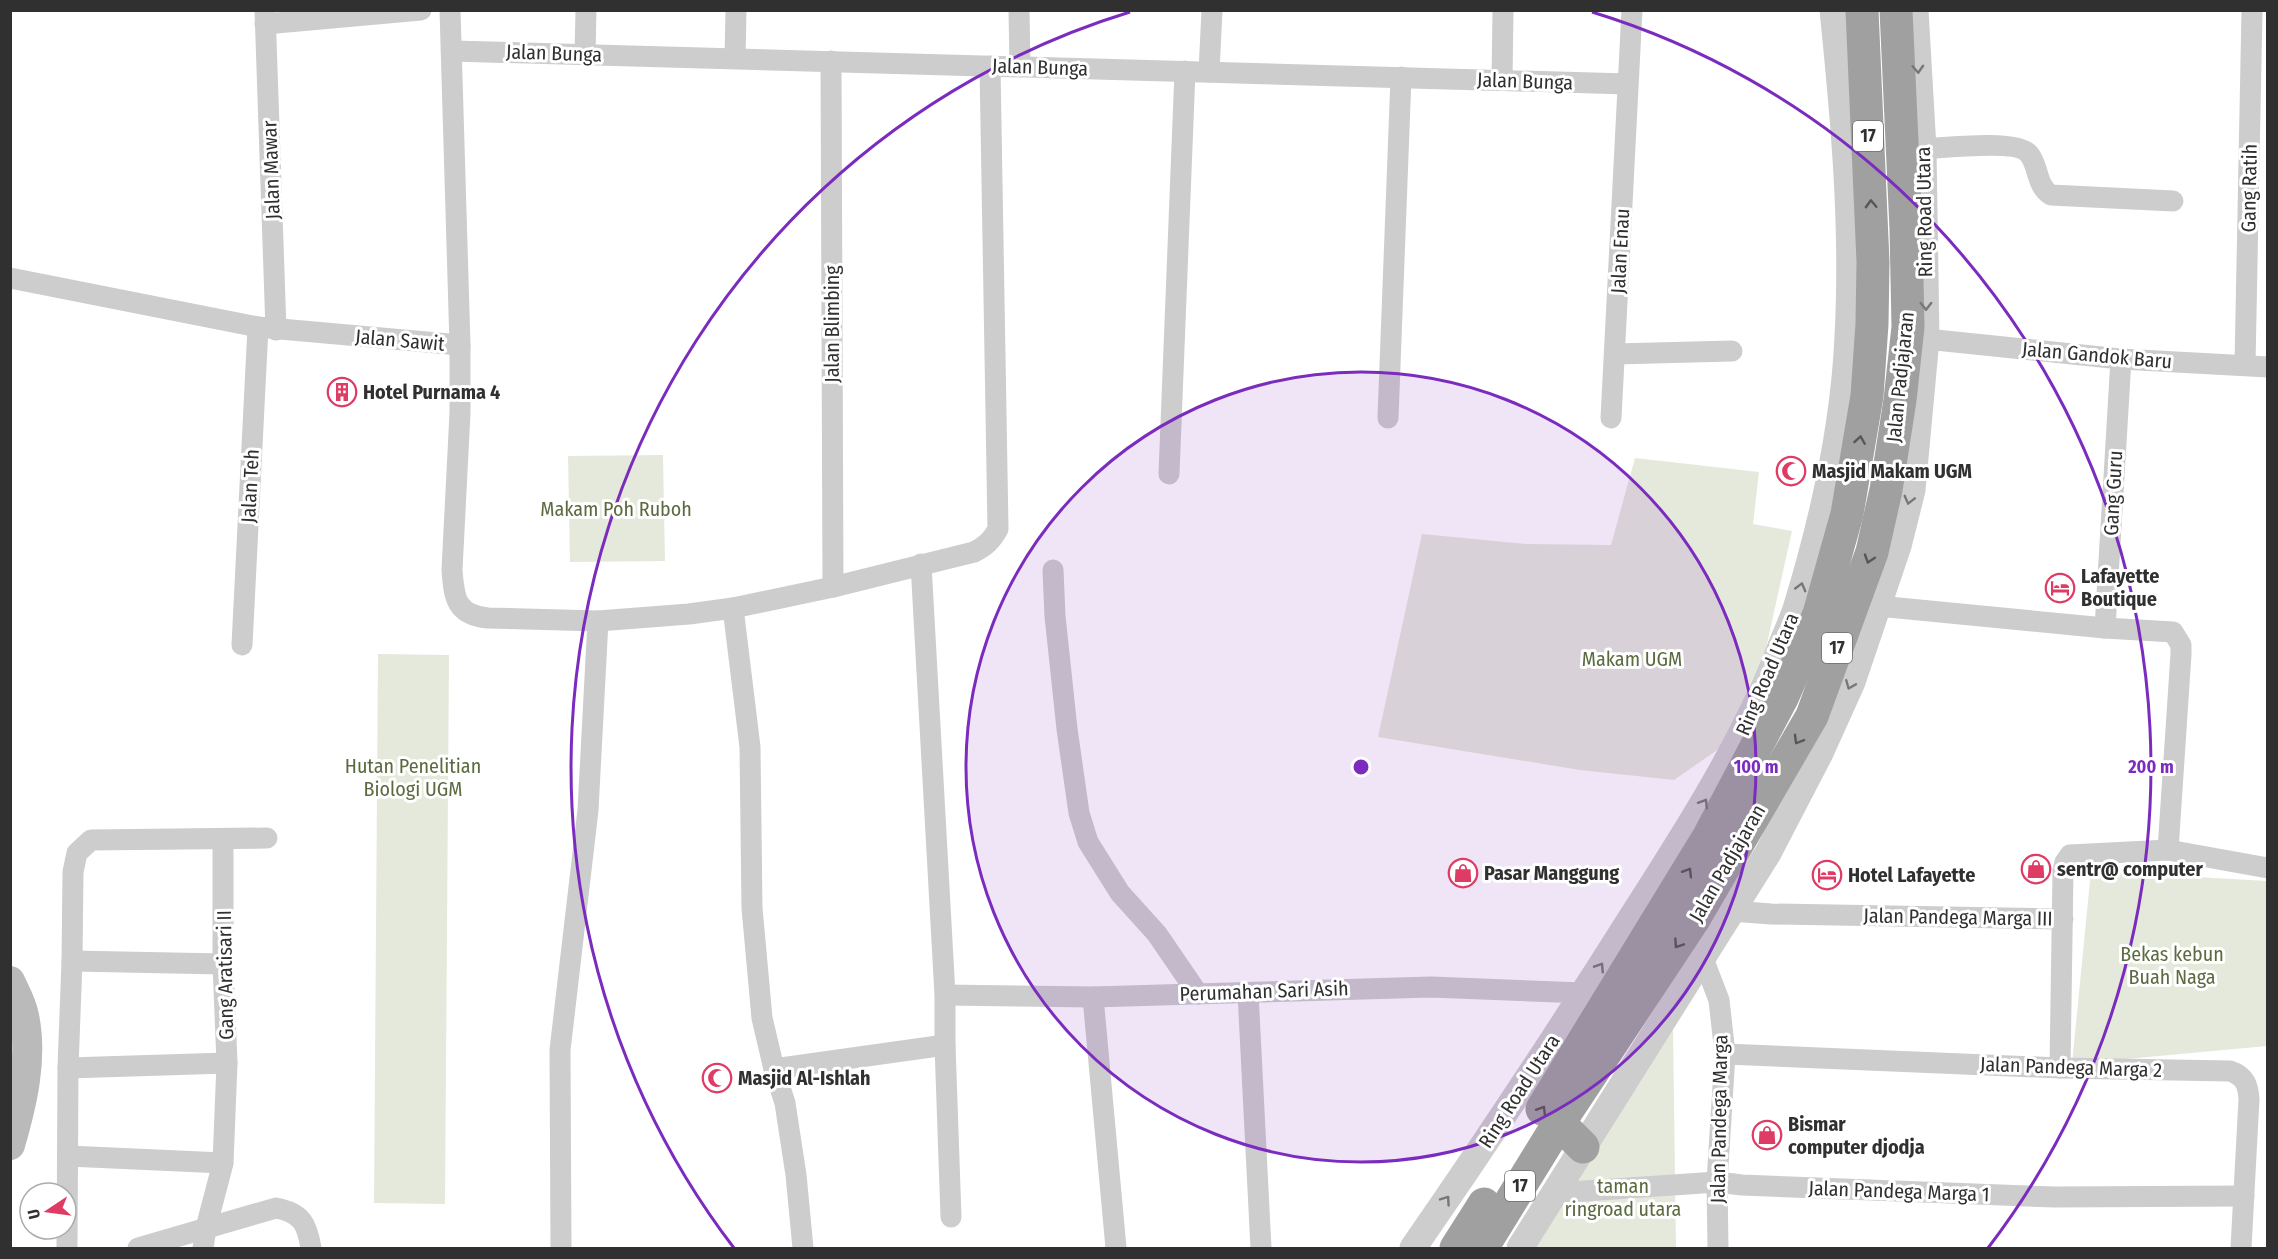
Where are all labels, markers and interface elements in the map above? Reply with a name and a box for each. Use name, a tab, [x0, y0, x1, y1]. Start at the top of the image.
street label: Jalan Bunga	[506, 39, 602, 67]
street label: Jalan Bunga	[992, 53, 1088, 81]
one-way arrow	[1912, 64, 1925, 73]
street label: Jalan Bunga	[1477, 67, 1573, 95]
street label: Jalan Mawar	[257, 120, 285, 220]
road number: 17	[1853, 121, 1883, 151]
street label: Gang Ratih	[2236, 144, 2262, 232]
street label: Ring Road Utara	[1911, 146, 1937, 278]
one-way arrow	[1864, 199, 1877, 208]
street label: Jalan Enau	[1606, 208, 1634, 294]
street label: Jalan Blimbing	[820, 265, 844, 383]
one-way arrow	[1920, 301, 1932, 310]
street label: Jalan Padjajaran	[1881, 310, 1919, 444]
street label: Jalan Sawit	[354, 324, 446, 356]
street label: Jalan Gandok Baru	[2021, 336, 2173, 374]
building icon: Hotel Purnama 4	[326, 376, 358, 408]
place label: Hotel Purnama 4	[363, 380, 500, 404]
one-way arrow	[1853, 436, 1865, 445]
street label: Jalan Teh	[236, 448, 264, 524]
street label: Gang Guru	[2099, 450, 2127, 536]
mosque icon: Masjid Makam UGM	[1775, 455, 1807, 487]
place label: Masjid Makam UGM	[1812, 459, 1972, 483]
one-way arrow	[1904, 495, 1917, 505]
park label: Makam Poh Ruboh	[540, 497, 692, 521]
one-way arrow	[1864, 553, 1876, 564]
place label: Lafayette Boutique	[2081, 564, 2159, 611]
hotel icon: Lafayette Boutique	[2044, 572, 2076, 604]
one-way arrow	[1794, 582, 1807, 592]
street label: Ring Road Utara	[1730, 609, 1804, 739]
road number: 17	[1822, 633, 1852, 663]
park label: Makam UGM	[1582, 647, 1682, 671]
one-way arrow	[1845, 679, 1857, 690]
one-way arrow	[1793, 734, 1805, 744]
park label: Hutan Penelitian Biologi UGM	[345, 754, 481, 801]
text: 100 m	[1734, 756, 1778, 778]
text: 200 m	[2127, 756, 2174, 778]
centre of rings	[1351, 757, 1371, 777]
one-way arrow	[1697, 799, 1709, 809]
street label: Jalan Padjajaran	[1684, 800, 1770, 926]
shop icon: sentr@ computer	[2020, 853, 2052, 885]
shop icon: Pasar Manggung	[1447, 857, 1479, 889]
place label: sentr@ computer	[2057, 857, 2203, 881]
hotel icon: Hotel Lafayette	[1811, 859, 1843, 891]
place label: Pasar Manggung	[1484, 861, 1619, 885]
place label: Hotel Lafayette	[1848, 863, 1975, 887]
one-way arrow	[1680, 868, 1692, 878]
street label: Jalan Pandega Marga III	[1863, 903, 2053, 931]
street label: Gang Aratisari II	[212, 910, 238, 1040]
one-way arrow	[1674, 938, 1685, 949]
park label: Bekas kebun Buah Naga	[2120, 942, 2224, 989]
one-way arrow	[1593, 963, 1604, 974]
street label: Perumahan Sari Asih	[1179, 976, 1349, 1006]
street label: Ring Road Utara	[1473, 1030, 1565, 1152]
street label: Jalan Pandega Marga	[1706, 1034, 1732, 1204]
street label: Jalan Pandega Marga 2	[1980, 1052, 2163, 1082]
mosque icon: Masjid Al-Ishlah	[701, 1062, 733, 1094]
place label: Masjid Al-Ishlah	[738, 1066, 870, 1090]
one-way arrow	[1535, 1106, 1547, 1116]
place label: Bismar computer djodja	[1788, 1112, 1925, 1159]
shop icon: Bismar computer djodja	[1751, 1119, 1783, 1151]
road number: 17	[1505, 1171, 1535, 1201]
park label: taman ringroad utara	[1565, 1174, 1681, 1221]
street label: Jalan Pandega Marga 1	[1808, 1176, 1990, 1206]
north arrow	[18, 1181, 78, 1241]
one-way arrow	[1439, 1196, 1450, 1207]
text: U	[24, 1208, 44, 1221]

